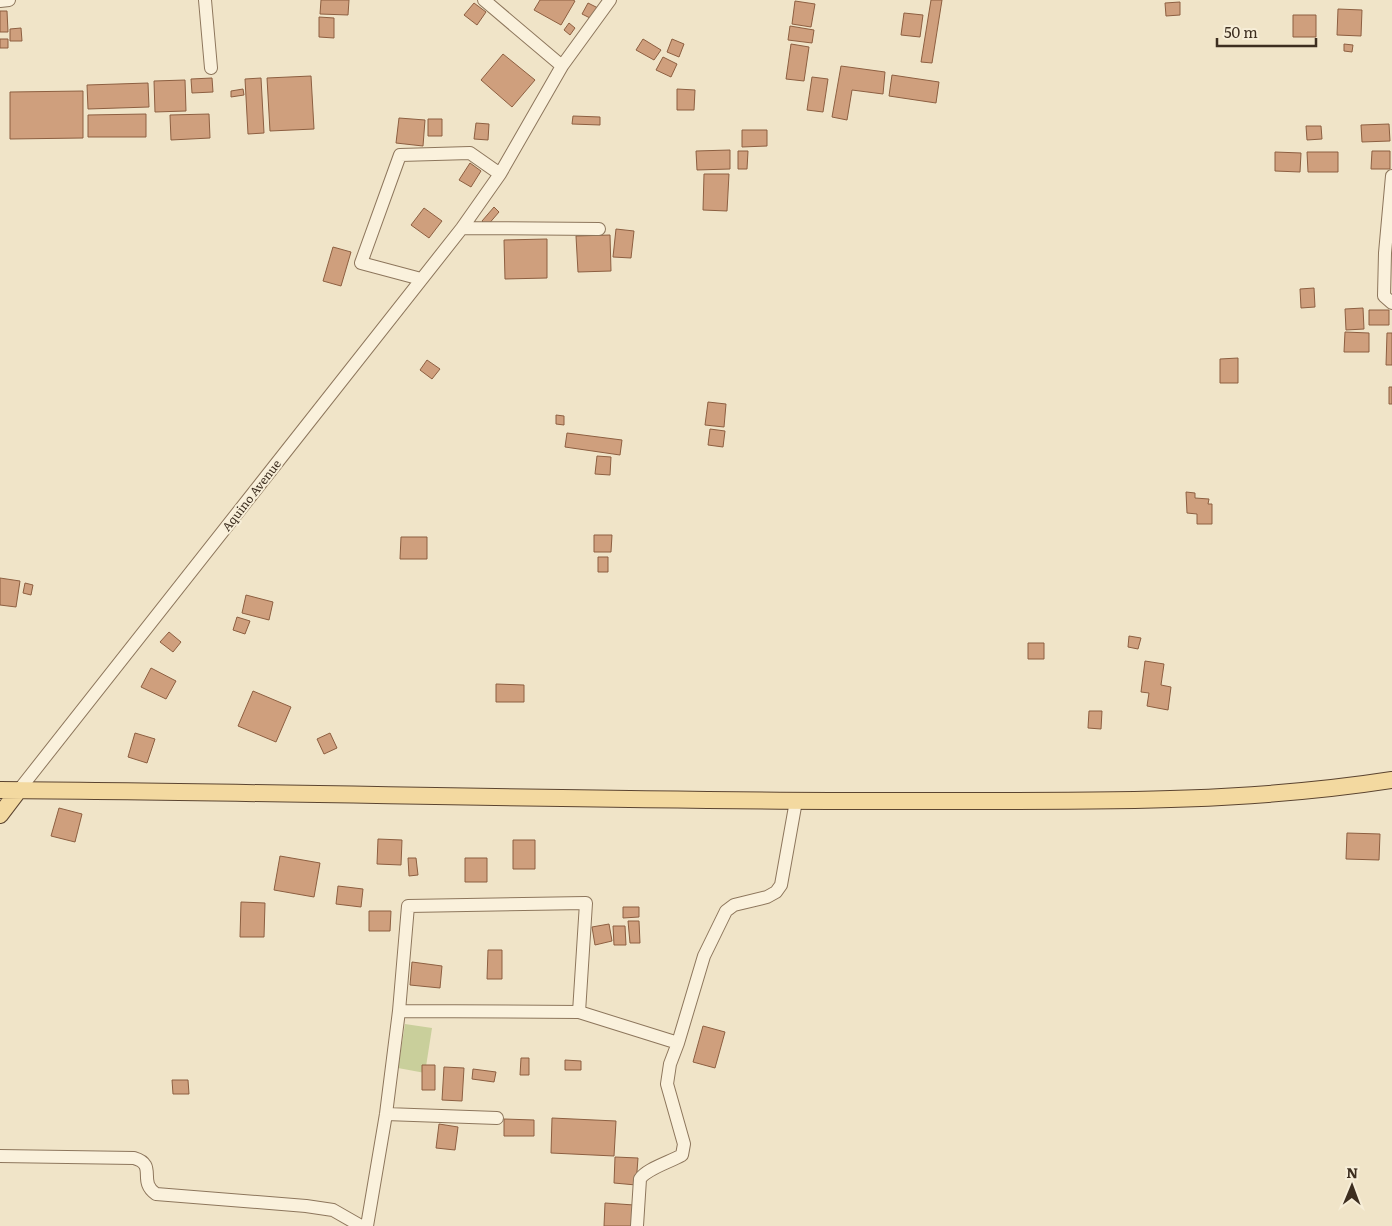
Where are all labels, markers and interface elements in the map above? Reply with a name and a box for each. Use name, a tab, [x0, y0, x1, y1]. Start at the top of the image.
scale bar	[1217, 15, 1316, 47]
text: 50 m	[1224, 20, 1258, 43]
street label: Aquino Avenue	[217, 455, 285, 535]
north arrow	[1327, 1161, 1377, 1211]
text: N	[1346, 1162, 1359, 1182]

